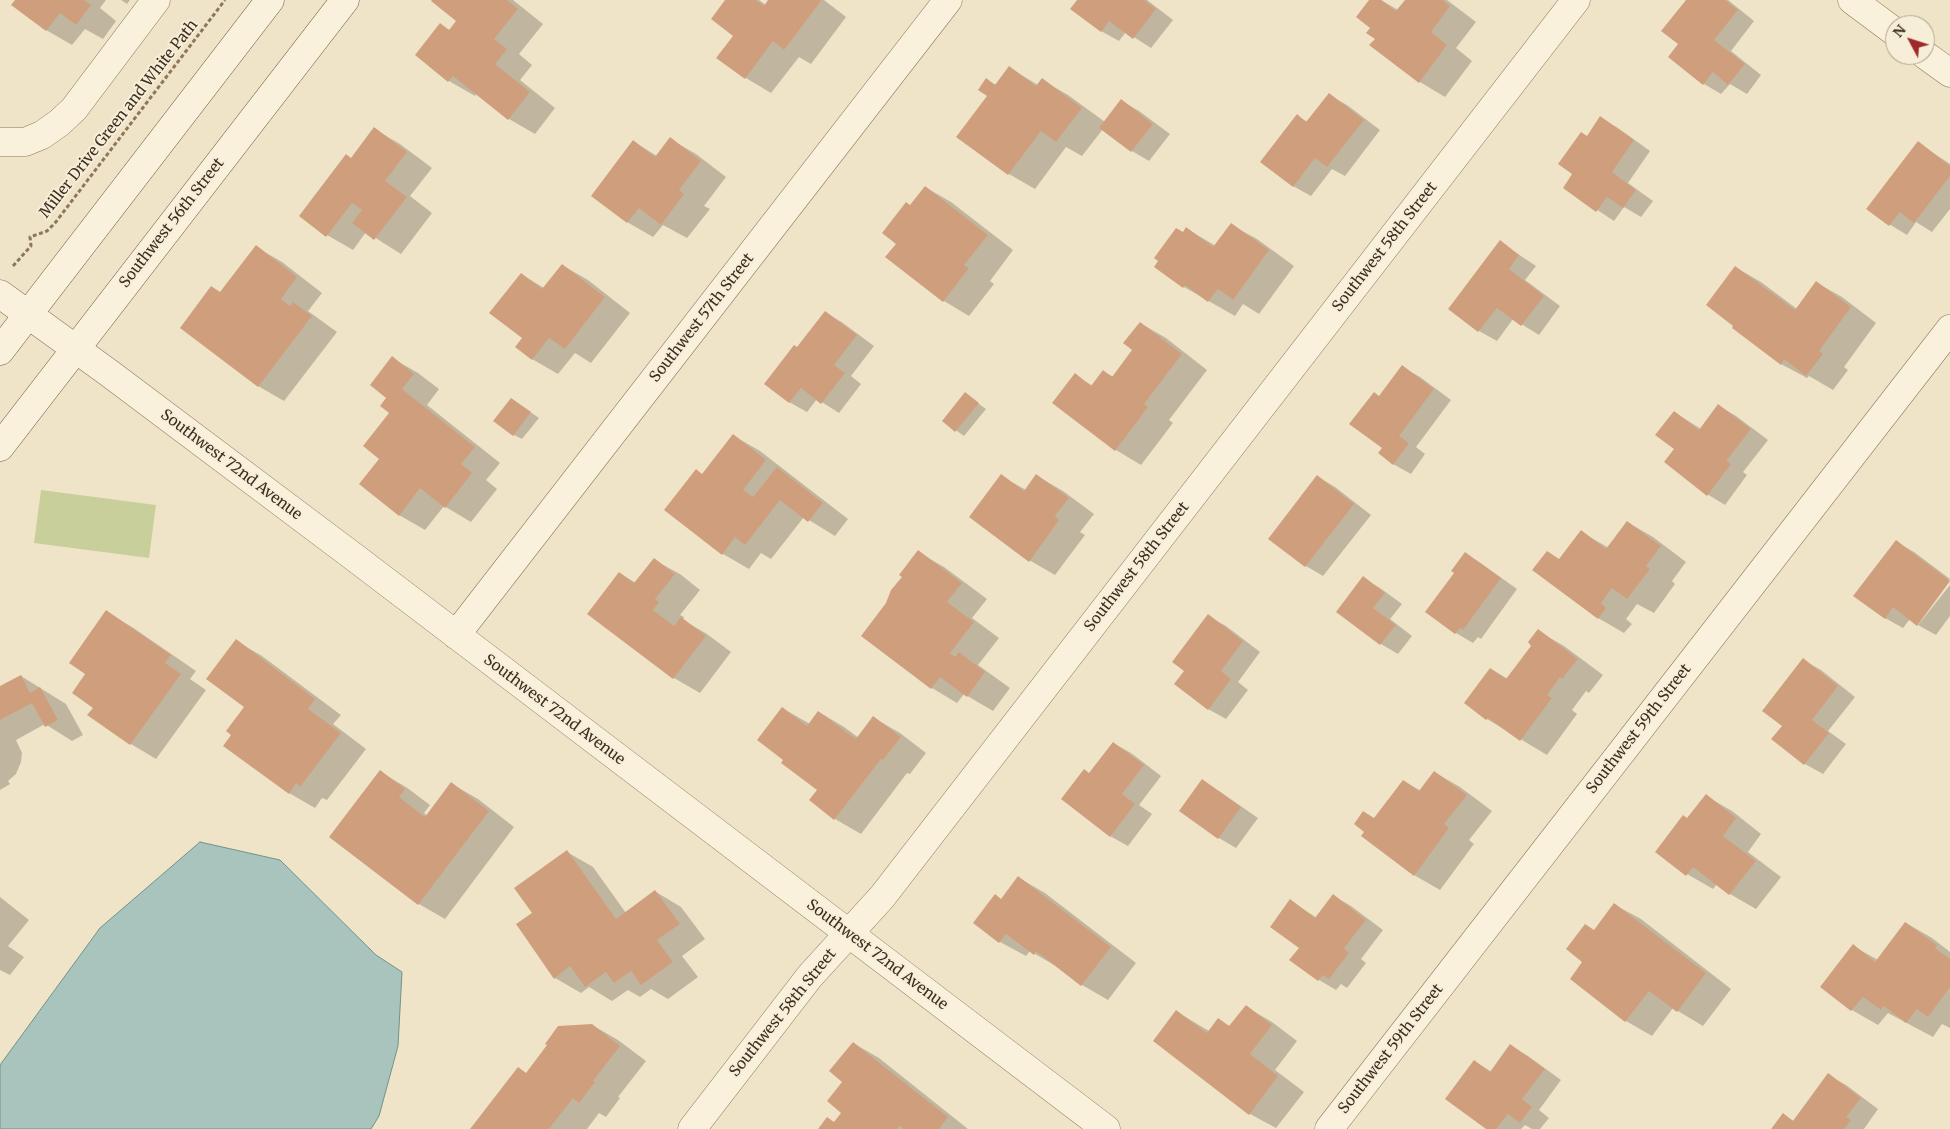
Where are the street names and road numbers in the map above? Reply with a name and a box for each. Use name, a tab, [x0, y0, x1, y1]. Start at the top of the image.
street label: Miller Drive Green and White Path	[36, 16, 202, 222]
street label: Southwest 56th Street	[116, 155, 228, 291]
street label: Southwest 58th Street	[1329, 179, 1441, 315]
street label: Southwest 57th Street	[646, 250, 758, 386]
street label: Southwest 72nd Avenue	[157, 406, 305, 524]
street label: Southwest 58th Street	[1081, 499, 1193, 635]
street label: Southwest 72nd Avenue	[480, 651, 628, 769]
street label: Southwest 59th Street	[1583, 661, 1695, 797]
street label: Southwest 72nd Avenue	[803, 896, 951, 1014]
street label: Southwest 58th Street	[726, 945, 840, 1081]
street label: Southwest 59th Street	[1335, 981, 1447, 1117]

